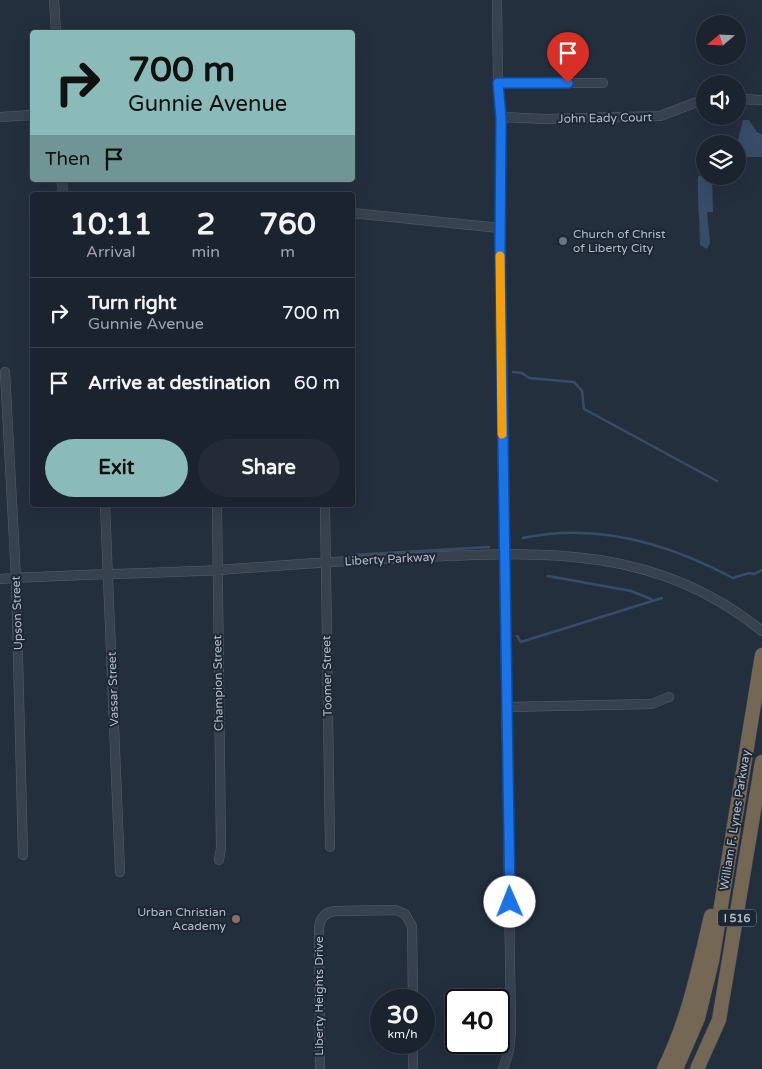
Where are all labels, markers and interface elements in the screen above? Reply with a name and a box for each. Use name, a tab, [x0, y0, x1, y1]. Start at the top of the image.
north arrow	[696, 15, 746, 65]
map controls	[696, 15, 746, 185]
pin	[547, 32, 589, 83]
icon: arrive	[554, 39, 582, 67]
text: 700 m	[128, 49, 235, 91]
icon: right	[45, 50, 110, 115]
button: sound	[696, 75, 746, 125]
text: Gunnie Avenue	[128, 91, 287, 117]
street label: John Eady Court	[558, 110, 653, 126]
button: layers	[696, 135, 746, 185]
icon: arrive	[100, 145, 128, 173]
text: Then	[45, 148, 90, 170]
text: 10:11	[69, 206, 152, 243]
text: 2	[196, 206, 215, 243]
text: 760	[259, 206, 316, 243]
place label: Church of Christ of Liberty City	[573, 227, 666, 255]
marker: Church of Christ of Liberty City	[557, 235, 569, 247]
text: Arrival	[86, 242, 136, 262]
text: min	[192, 242, 220, 262]
text: m	[280, 242, 295, 262]
text: Turn right	[88, 292, 176, 314]
icon: right	[45, 299, 73, 327]
text: 700 m	[282, 302, 340, 324]
text: Gunnie Avenue	[88, 314, 204, 334]
icon: arrive	[45, 369, 73, 397]
text: Arrive at destination	[88, 372, 271, 394]
text: 60 m	[294, 372, 340, 394]
button: Exit	[45, 439, 188, 497]
button: Share	[198, 439, 340, 497]
street label: Liberty Parkway	[344, 550, 436, 568]
street label: Upson Street	[9, 575, 25, 650]
street label: Champion Street	[210, 634, 226, 731]
street label: Toomer Street	[319, 635, 335, 717]
street label: Vassar Street	[105, 651, 121, 727]
street label: William F. Lynes Parkway	[717, 748, 753, 891]
position arrow	[483, 875, 535, 927]
place label: Urban Christian Academy	[137, 905, 227, 933]
road number: I 516	[718, 910, 756, 926]
marker: Urban Christian Academy	[230, 913, 242, 925]
street label: Liberty Heights Drive	[312, 936, 326, 1056]
speed limit sign: 40	[445, 989, 510, 1054]
text: 30	[387, 1000, 418, 1030]
text: km/h	[387, 1027, 418, 1041]

